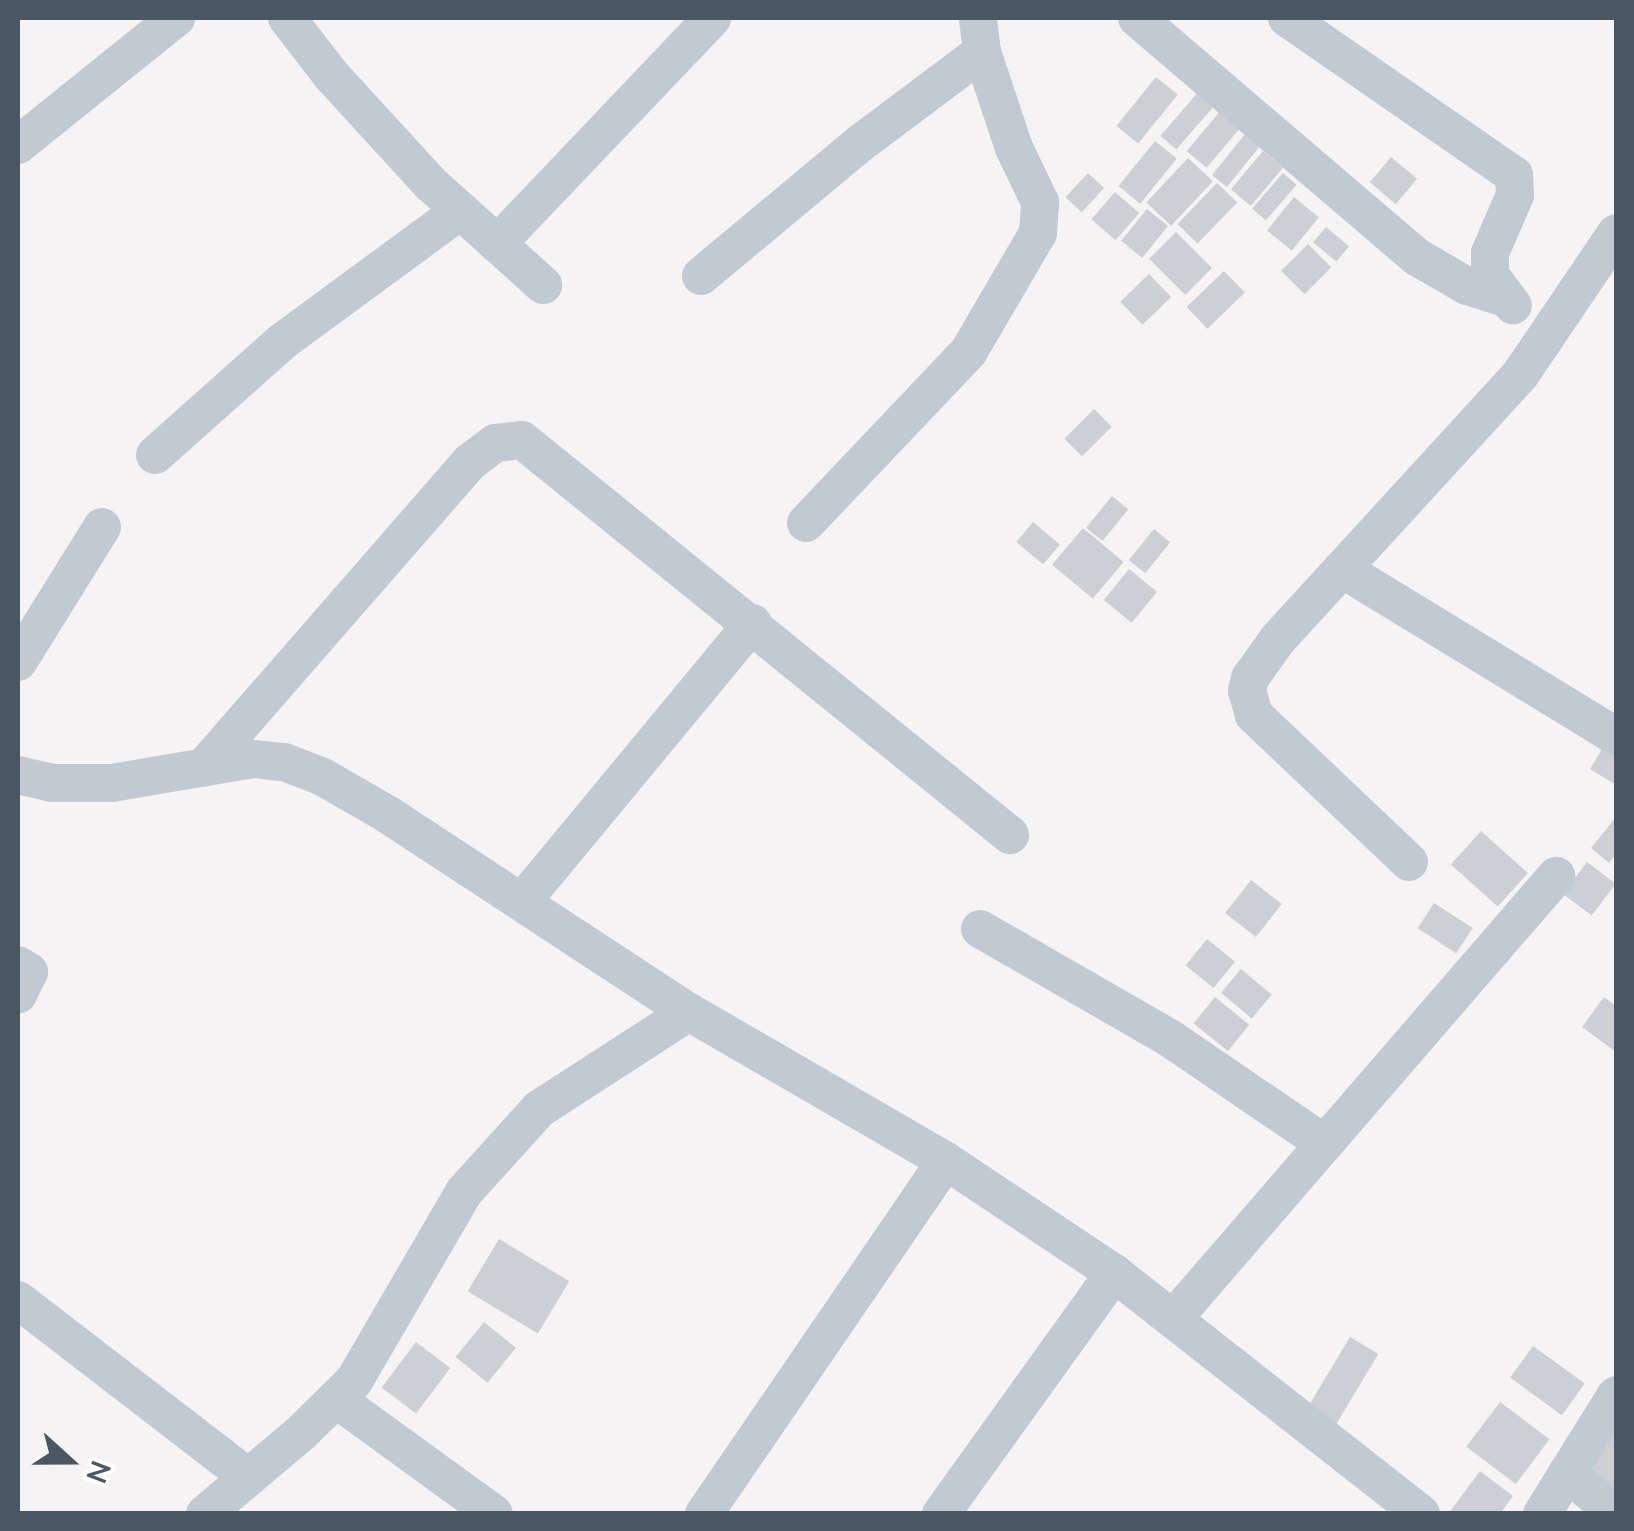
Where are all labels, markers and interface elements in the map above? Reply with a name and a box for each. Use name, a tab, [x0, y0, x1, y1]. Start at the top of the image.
north arrow	[20, 1411, 120, 1511]
text: N	[77, 1455, 120, 1488]

